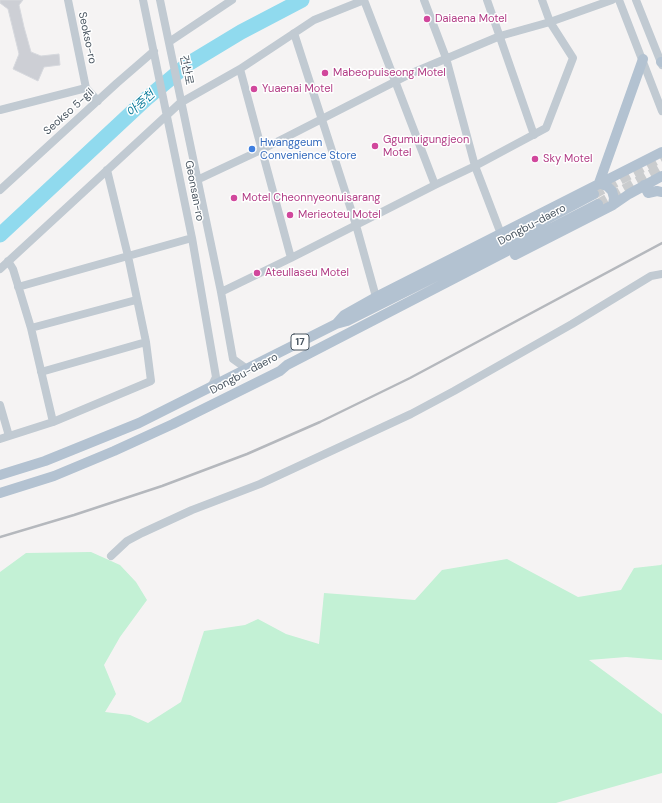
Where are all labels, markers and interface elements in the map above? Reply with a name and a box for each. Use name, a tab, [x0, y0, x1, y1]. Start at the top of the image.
street label: Seokso-ro	[75, 11, 99, 65]
place label: Daiaena Motel	[435, 12, 507, 26]
marker: Daiaena Motel	[422, 14, 432, 24]
street label: 건산로	[177, 54, 195, 86]
place label: Mabeopuiseong Motel	[333, 66, 446, 80]
marker: Mabeopuiseong Motel	[320, 68, 330, 78]
place label: Yuaenai Motel	[262, 82, 333, 96]
marker: Yuaenai Motel	[249, 84, 259, 94]
street label: Seokso 5-gil	[41, 86, 97, 138]
water label: 아중천	[124, 88, 158, 120]
place label: Ggumuigungjeon Motel	[383, 133, 469, 159]
place label: Hwanggeum Convenience Store	[260, 136, 357, 162]
marker: Ggumuigungjeon Motel	[370, 141, 380, 151]
marker: Hwanggeum Convenience Store	[247, 144, 257, 154]
place label: Sky Motel	[543, 152, 592, 166]
marker: Sky Motel	[530, 154, 540, 164]
street label: Geonsan-ro	[182, 160, 206, 222]
place label: Motel Cheonnyeonuisarang	[242, 191, 380, 205]
marker: Motel Cheonnyeonuisarang	[229, 193, 239, 203]
street label: Dongbu-daero	[496, 202, 568, 248]
place label: Merieoteu Motel	[298, 208, 381, 222]
marker: Merieoteu Motel	[285, 210, 295, 220]
place label: Ateullaseu Motel	[265, 266, 349, 280]
marker: Ateullaseu Motel	[252, 268, 262, 278]
road number: 17	[291, 334, 309, 350]
street label: Dongbu-daero	[208, 351, 280, 397]

